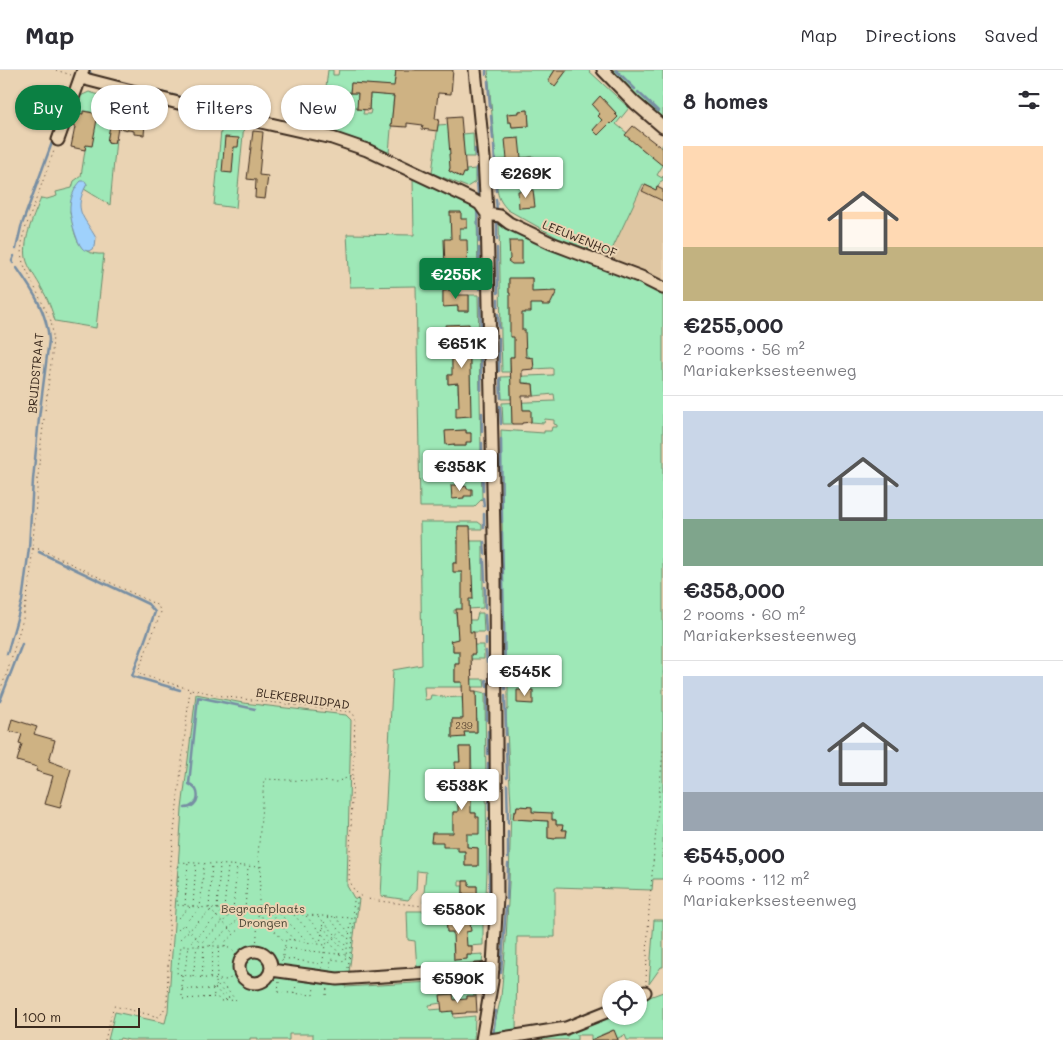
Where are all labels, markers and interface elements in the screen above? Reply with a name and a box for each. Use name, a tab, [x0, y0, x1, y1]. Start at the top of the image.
text: Map	[25, 19, 74, 50]
text: Map	[800, 23, 837, 47]
text: Directions	[865, 23, 957, 47]
text: Saved	[985, 23, 1038, 47]
chip: Buy	[15, 85, 81, 130]
chip: Rent	[91, 85, 168, 130]
chip: Filters	[178, 85, 271, 130]
chip: New	[281, 85, 355, 130]
icon: filters	[1015, 86, 1043, 114]
text: 8 homes	[683, 87, 768, 114]
pin: €269K	[491, 156, 561, 199]
text: €269K	[500, 162, 552, 183]
icon: home	[818, 178, 908, 268]
street label: LEEUWENHOF	[540, 216, 620, 260]
pin: €255K	[421, 258, 491, 300]
text: €255K	[430, 263, 482, 284]
text: €255,000	[683, 311, 783, 338]
pin: €651K	[427, 326, 497, 369]
street label: BRUIDSTRAAT	[23, 332, 47, 414]
text: €651K	[437, 332, 487, 353]
text: 2 rooms · 56 m²	[683, 338, 805, 359]
text: Mariakerksesteenweg	[683, 359, 856, 380]
icon: home	[818, 444, 908, 534]
pin: €358K	[425, 450, 495, 492]
text: €358K	[434, 455, 486, 476]
text: €358,000	[683, 576, 785, 603]
text: 2 rooms · 60 m²	[683, 603, 805, 624]
text: Mariakerksesteenweg	[683, 624, 856, 645]
pin: €545K	[490, 654, 560, 697]
text: €545K	[499, 660, 551, 681]
street label: BLEKEBRUIDPAD	[255, 684, 351, 712]
icon: home	[818, 709, 908, 799]
house number: 239	[455, 718, 473, 732]
pin: €538K	[427, 768, 497, 811]
text: €538K	[436, 774, 488, 795]
text: €545,000	[683, 841, 785, 868]
text: 4 rooms · 112 m²	[683, 868, 809, 889]
text: Mariakerksesteenweg	[683, 889, 856, 910]
pin: €580K	[424, 892, 494, 935]
text: €580K	[432, 898, 486, 919]
park label: Begraafplaats Drongen	[221, 900, 305, 930]
pin: €590K	[423, 962, 493, 1004]
text: €590K	[432, 967, 484, 988]
map controls	[602, 980, 647, 1025]
button: locate	[602, 980, 647, 1025]
scale bar	[15, 1005, 140, 1028]
text: 100 m	[22, 1007, 61, 1026]

